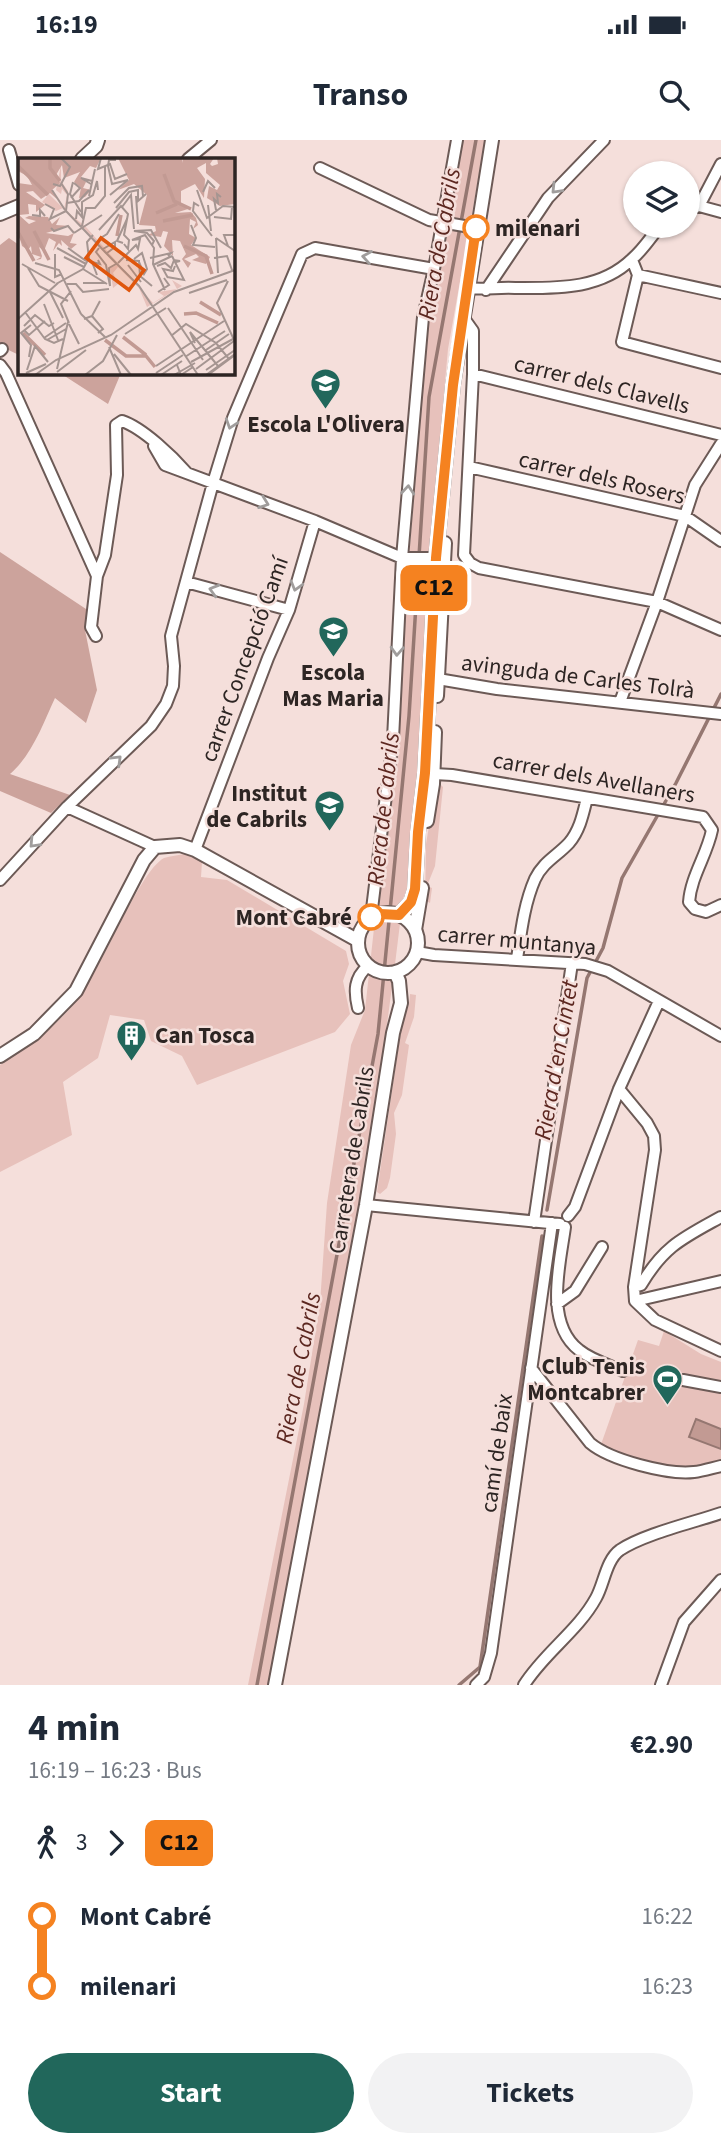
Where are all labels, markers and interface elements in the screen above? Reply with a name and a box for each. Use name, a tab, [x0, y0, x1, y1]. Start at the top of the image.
text: 16:19	[35, 6, 98, 43]
text: Transo	[313, 72, 408, 118]
icon: menu	[28, 76, 66, 114]
icon: search	[655, 76, 693, 114]
inset map	[18, 158, 234, 374]
map controls	[623, 161, 700, 238]
button: layers	[623, 161, 700, 238]
water label: Riera de Cabrils	[409, 165, 470, 323]
one-way arrow	[552, 181, 565, 194]
place label: milenari	[495, 212, 580, 245]
marker: milenari	[463, 215, 489, 241]
one-way arrow	[361, 250, 373, 265]
street label: carrer dels Clavells	[511, 347, 693, 422]
school or university icon: Escola L'Olivera	[309, 366, 343, 410]
place label: Escola L'Olivera	[247, 408, 405, 441]
one-way arrow	[225, 418, 240, 430]
street label: carrer dels Rosers	[515, 442, 688, 513]
one-way arrow	[400, 485, 415, 496]
one-way arrow	[257, 495, 269, 509]
street label: carrer Concepció Camí	[192, 551, 297, 767]
line badge: C12	[394, 565, 474, 611]
text: C12	[414, 570, 454, 605]
one-way arrow	[289, 580, 304, 592]
one-way arrow	[208, 583, 220, 598]
school or university icon: Escola Mas Maria	[316, 614, 350, 658]
one-way arrow	[390, 646, 405, 657]
street label: avinguda de Carles Tolrà	[459, 646, 696, 707]
place label: Escola Mas Maria	[282, 656, 384, 715]
water label: Riera de Cabrils	[358, 730, 409, 887]
street label: carrer dels Avellaners	[490, 743, 698, 812]
one-way arrow	[109, 755, 122, 768]
place label: Institut de Cabrils	[206, 777, 307, 836]
school or university icon: Institut de Cabrils	[313, 789, 347, 833]
one-way arrow	[29, 835, 42, 848]
place label: Mont Cabré	[236, 901, 352, 934]
marker: Mont Cabré	[358, 904, 384, 930]
street label: carrer muntanya	[436, 917, 598, 964]
water label: Riera d'en Cintet	[525, 976, 588, 1143]
building icon: Can Tosca	[115, 1018, 149, 1062]
place label: Can Tosca	[155, 1019, 255, 1052]
street label: Carretera de Cabrils	[320, 1064, 383, 1256]
water label: Riera de Cabrils	[267, 1289, 330, 1447]
place label: Club Tenis Montcabrer	[527, 1350, 646, 1409]
sports icon: Club Tenis Montcabrer	[651, 1362, 685, 1406]
street label: camí de baix	[472, 1391, 521, 1515]
text: 4 min	[28, 1701, 120, 1755]
text: €2.90	[630, 1726, 693, 1763]
text: 16:19 – 16:23 · Bus	[28, 1754, 202, 1787]
icon: walk	[28, 1824, 66, 1862]
icon: forward	[97, 1824, 135, 1862]
text: C12	[159, 1825, 199, 1860]
text: 3	[76, 1826, 87, 1859]
text: Mont Cabré	[80, 1898, 212, 1935]
text: 16:22	[642, 1900, 693, 1933]
text: milenari	[80, 1968, 176, 2005]
text: 16:23	[642, 1970, 693, 2003]
button: Start	[28, 2053, 354, 2133]
button: Tickets	[368, 2053, 693, 2133]

